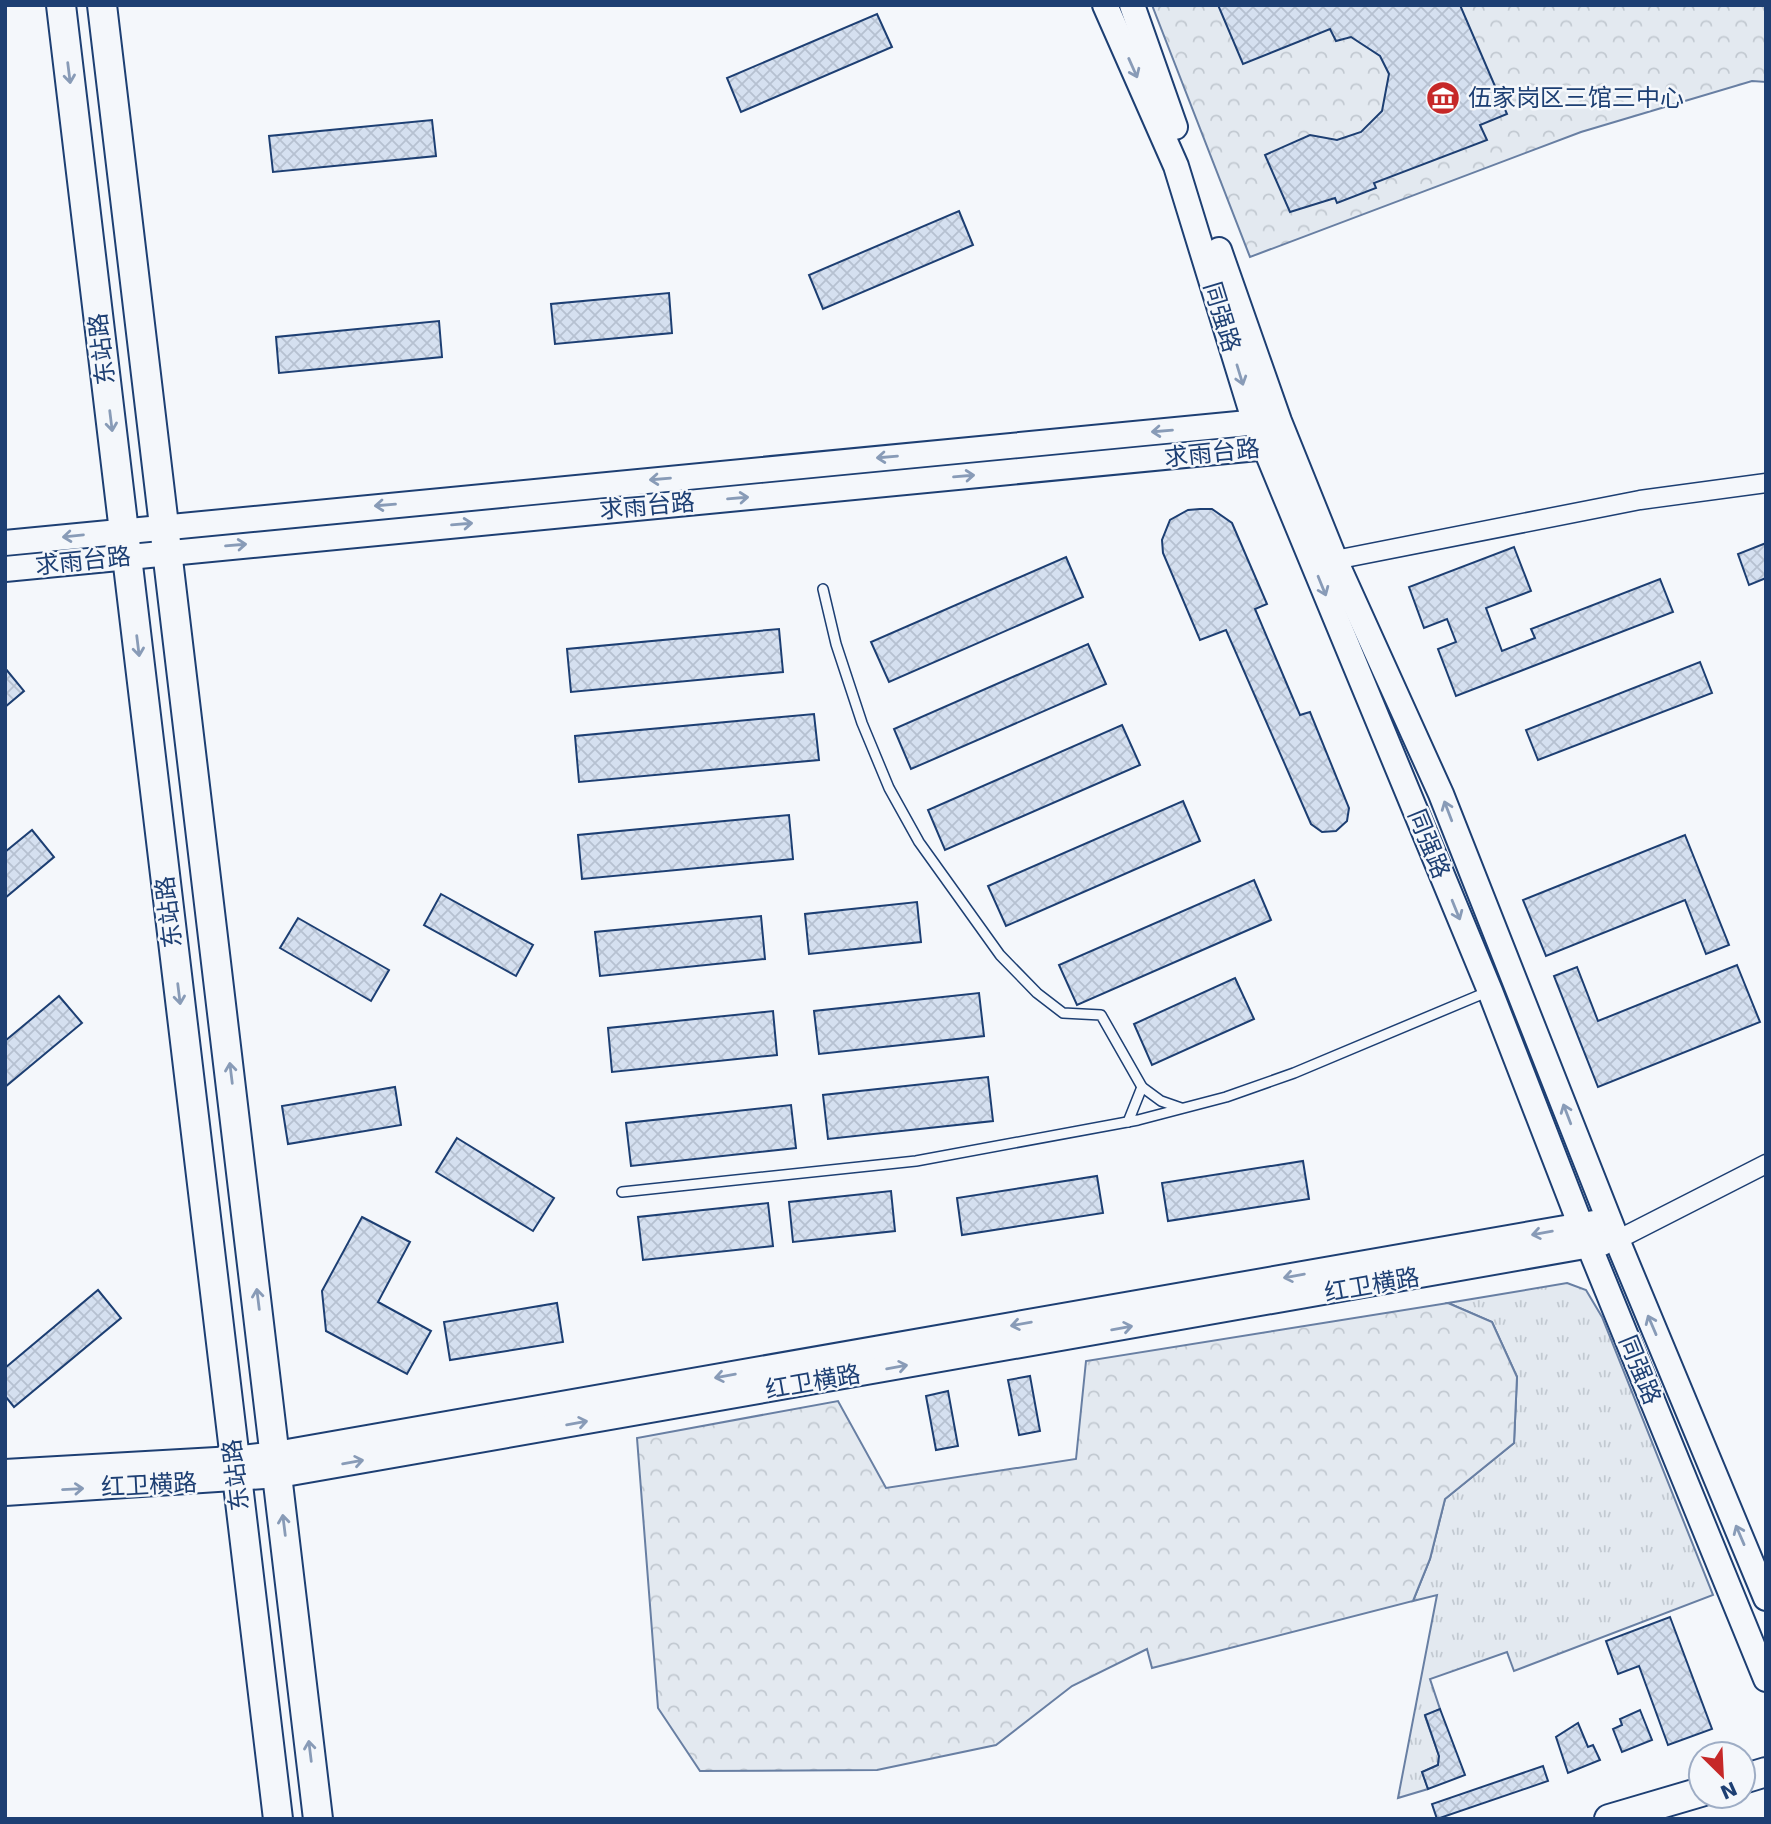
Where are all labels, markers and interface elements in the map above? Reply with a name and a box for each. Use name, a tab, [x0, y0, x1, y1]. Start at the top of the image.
one-way arrow	[1127, 56, 1140, 78]
one-way arrow	[62, 61, 75, 84]
museum icon: 伍家岗区三馆三中心	[1424, 79, 1462, 117]
place label: 伍家岗区三馆三中心	[1468, 84, 1684, 112]
street label: 同强路	[1198, 278, 1246, 356]
street label: 东站路	[84, 312, 120, 386]
one-way arrow	[1235, 363, 1247, 385]
one-way arrow	[104, 409, 117, 431]
one-way arrow	[1151, 425, 1174, 438]
street label: 求雨台路	[1163, 434, 1261, 472]
one-way arrow	[876, 451, 898, 464]
one-way arrow	[952, 470, 975, 483]
one-way arrow	[649, 473, 672, 486]
street label: 求雨台路	[598, 488, 696, 524]
one-way arrow	[726, 491, 748, 504]
one-way arrow	[374, 499, 397, 512]
one-way arrow	[451, 517, 473, 530]
one-way arrow	[62, 529, 85, 542]
one-way arrow	[224, 538, 247, 551]
street label: 求雨台路	[34, 542, 132, 580]
one-way arrow	[1317, 575, 1330, 597]
one-way arrow	[131, 635, 144, 657]
one-way arrow	[1440, 801, 1453, 823]
street label: 同强路	[1403, 805, 1455, 883]
street label: 东站路	[151, 875, 187, 949]
one-way arrow	[1450, 898, 1463, 920]
one-way arrow	[173, 982, 186, 1005]
one-way arrow	[224, 1062, 237, 1085]
one-way arrow	[1560, 1104, 1573, 1125]
one-way arrow	[1531, 1227, 1554, 1240]
street label: 红卫横路	[1322, 1263, 1422, 1307]
one-way arrow	[1283, 1270, 1306, 1284]
one-way arrow	[251, 1288, 264, 1311]
one-way arrow	[1645, 1315, 1658, 1336]
one-way arrow	[1010, 1318, 1033, 1331]
one-way arrow	[1110, 1321, 1132, 1334]
street label: 同强路	[1614, 1331, 1666, 1409]
street label: 红卫横路	[763, 1360, 863, 1404]
one-way arrow	[885, 1360, 908, 1373]
one-way arrow	[714, 1370, 737, 1383]
one-way arrow	[565, 1416, 588, 1429]
street label: 东站路	[218, 1438, 254, 1512]
one-way arrow	[341, 1455, 364, 1468]
street label: 红卫横路	[100, 1469, 198, 1501]
one-way arrow	[62, 1482, 84, 1495]
one-way arrow	[278, 1514, 291, 1537]
one-way arrow	[1732, 1525, 1745, 1546]
one-way arrow	[304, 1740, 317, 1763]
north arrow	[1687, 1740, 1757, 1810]
text: N	[1717, 1777, 1741, 1804]

